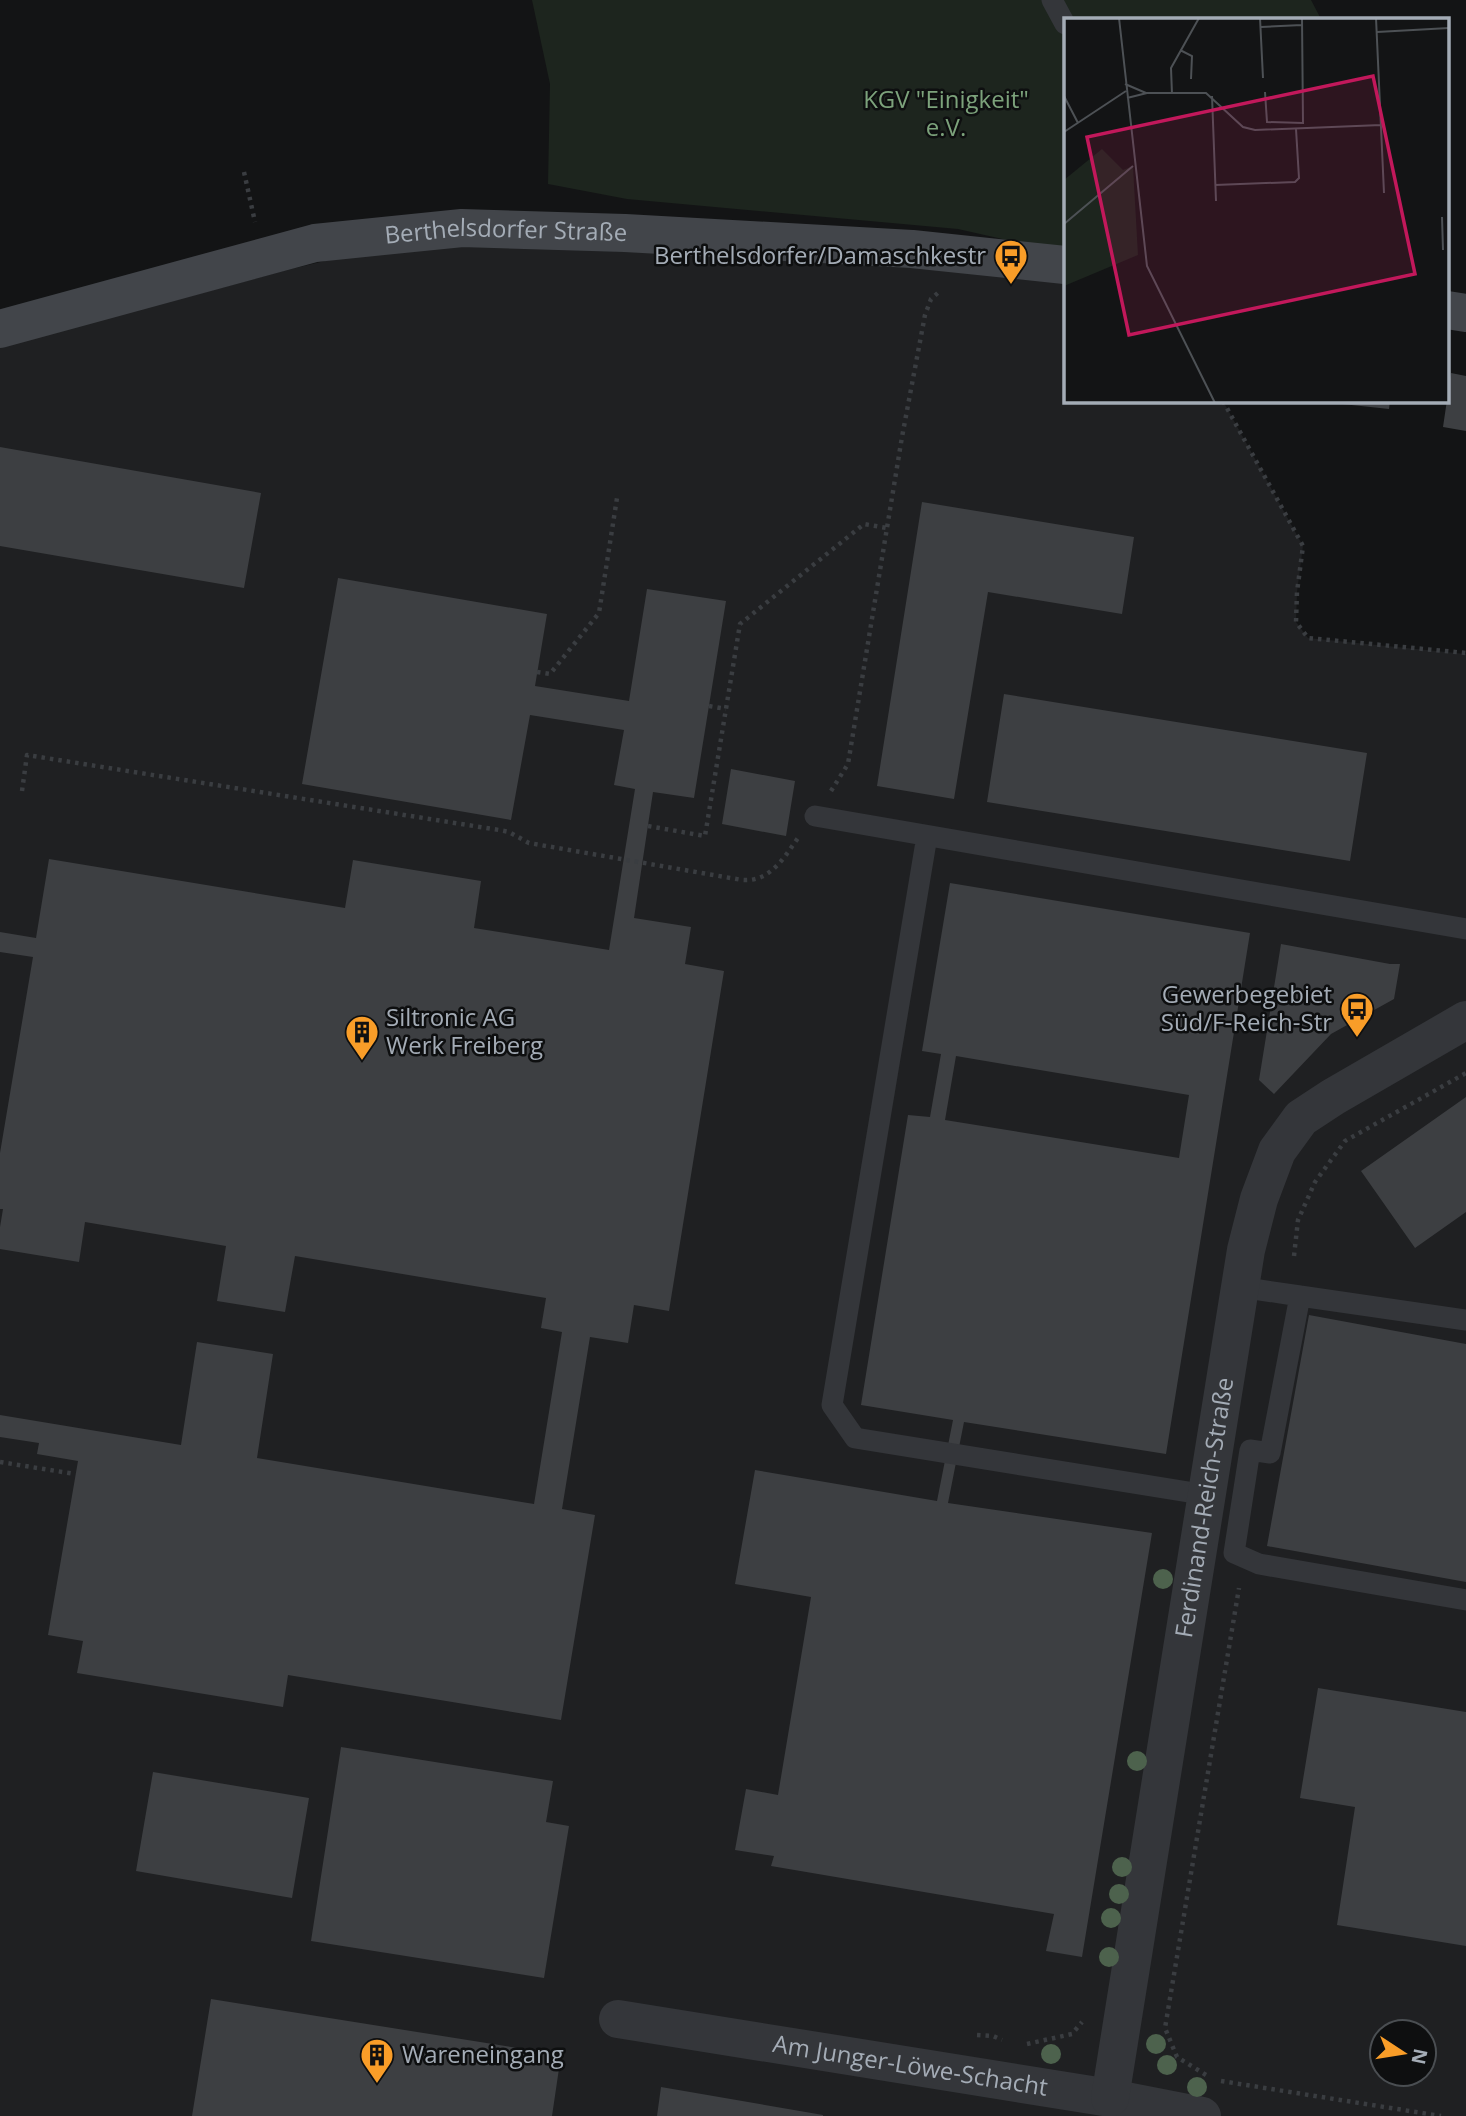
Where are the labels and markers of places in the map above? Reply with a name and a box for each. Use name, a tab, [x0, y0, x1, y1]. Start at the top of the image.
bus stop icon: Berthelsdorfer/Damaschkestr	[992, 237, 1030, 286]
place label: Berthelsdorfer/Damaschkestr	[654, 238, 986, 271]
place label: Gewerbegebiet Süd/F-Reich-Str	[1161, 977, 1332, 1038]
bus stop icon: Gewerbegebiet Süd/F-Reich-Str	[1338, 990, 1376, 1039]
place label: Siltronic AG Werk Freiberg	[386, 1000, 543, 1061]
building icon: Siltronic AG Werk Freiberg	[343, 1013, 381, 1062]
building icon: Wareneingang	[358, 2036, 396, 2085]
place label: Wareneingang	[402, 2037, 564, 2070]

